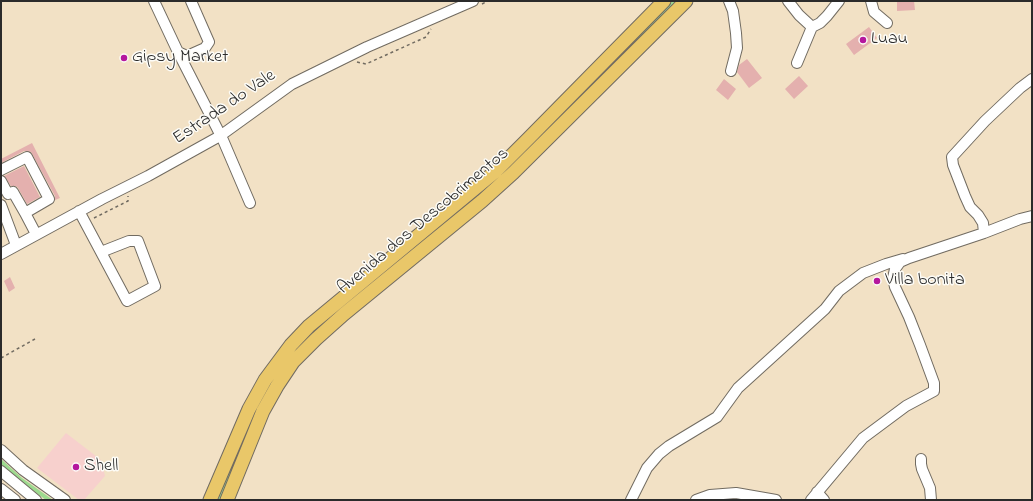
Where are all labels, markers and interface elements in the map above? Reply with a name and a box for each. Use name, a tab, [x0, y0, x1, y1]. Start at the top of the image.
place label: Luau	[871, 29, 908, 51]
marker: Luau	[858, 35, 868, 45]
place label: Gipsy Market	[132, 47, 228, 69]
marker: Gipsy Market	[119, 53, 129, 63]
street label: Estrada do Vale	[170, 66, 280, 150]
street label: Avenida dos Descobrimentos	[334, 144, 514, 300]
place label: Villa bonita	[885, 270, 965, 292]
marker: Villa bonita	[872, 276, 882, 286]
place label: Shell	[84, 456, 118, 478]
marker: Shell	[71, 462, 81, 472]

